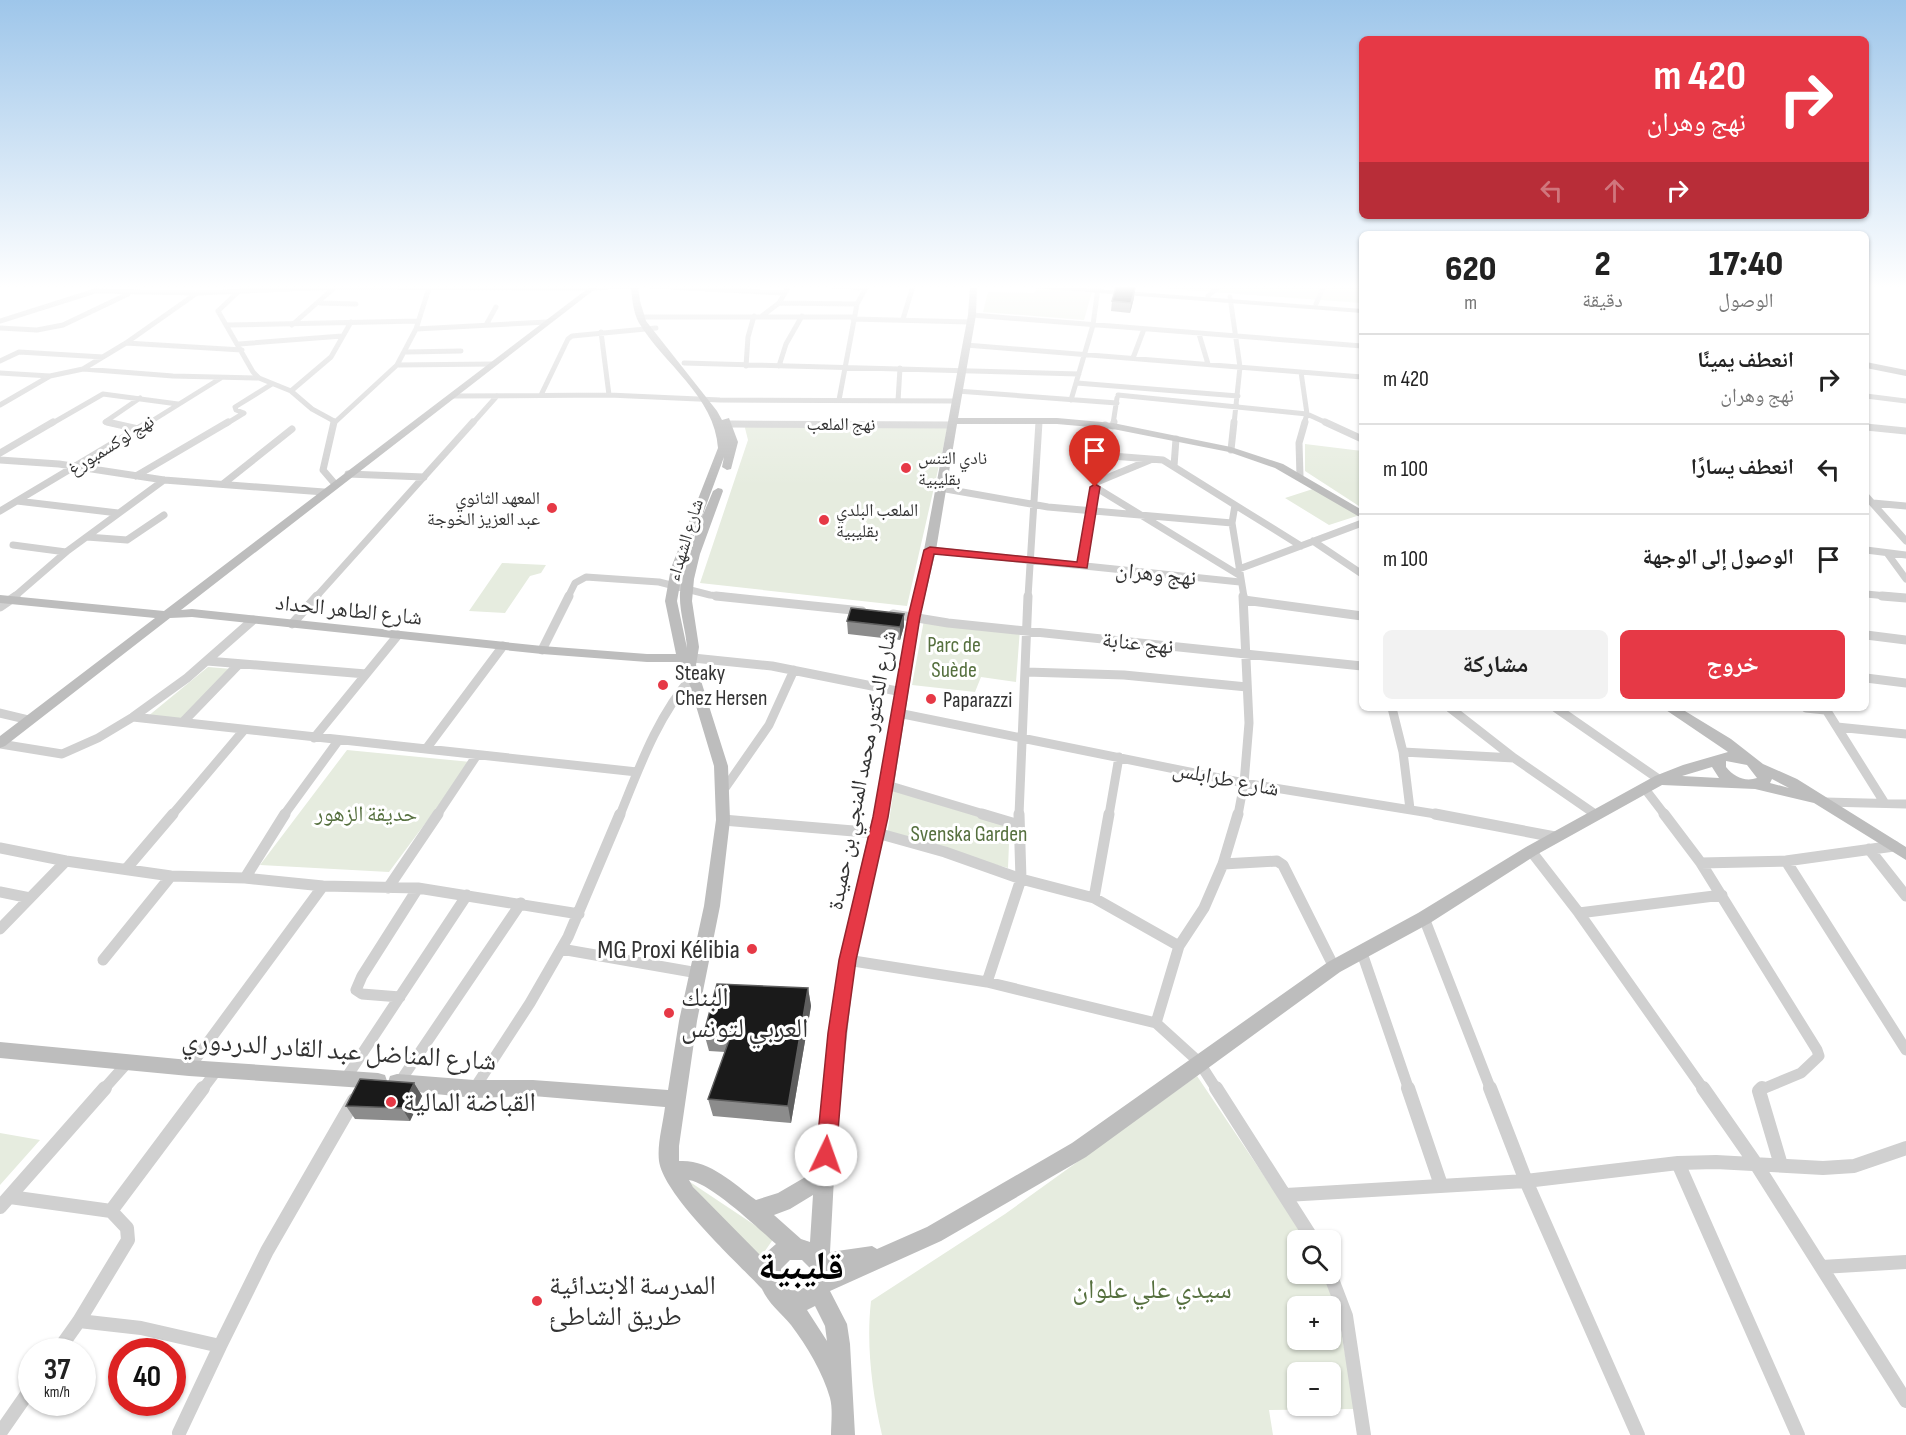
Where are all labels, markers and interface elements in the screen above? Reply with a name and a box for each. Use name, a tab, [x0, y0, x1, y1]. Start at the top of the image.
text: 420 m	[1654, 51, 1746, 102]
icon: right	[1767, 60, 1845, 138]
text: نهج وهران	[1647, 107, 1746, 139]
icon: left	[1535, 174, 1568, 207]
icon: ahead	[1598, 174, 1631, 207]
icon: right	[1661, 174, 1694, 207]
text: 2	[1594, 243, 1611, 286]
text: 17:40	[1709, 243, 1783, 286]
text: 620	[1445, 248, 1496, 291]
text: دقيقة	[1582, 289, 1623, 313]
text: الوصول	[1718, 289, 1774, 313]
text: m	[1464, 291, 1477, 315]
text: انعطف يمينًا	[1697, 347, 1794, 374]
icon: right	[1812, 363, 1845, 396]
text: 420 m	[1383, 366, 1429, 393]
text: نهج وهران	[1720, 384, 1794, 408]
street label: نهج لوكسمبورغ	[64, 411, 159, 481]
street label: نهج الملعب	[807, 414, 875, 436]
pin	[1069, 425, 1120, 487]
icon: arrive	[1078, 434, 1111, 467]
place label: نادي التنس بقليبية	[918, 448, 987, 490]
icon: left	[1812, 453, 1845, 486]
text: انعطف يسارًا	[1691, 454, 1794, 481]
text: 100 m	[1383, 456, 1428, 483]
marker: نادي التنس بقليبية	[899, 461, 913, 475]
place label: المعهد الثانوي عبد العزيز الخوجة	[427, 488, 540, 530]
street label: شارع الشهداء	[663, 497, 708, 584]
place label: الملعب البلدي بقليبية	[836, 500, 918, 542]
marker: المعهد الثانوي عبد العزيز الخوجة	[545, 501, 559, 515]
marker: الملعب البلدي بقليبية	[817, 513, 831, 527]
icon: arrive	[1812, 543, 1845, 576]
text: الوصول إلى الوجهة	[1642, 544, 1794, 571]
text: 100 m	[1383, 546, 1428, 573]
street label: نهج وهران	[1114, 557, 1198, 592]
street label: شارع الطاهر الحداد	[274, 589, 424, 632]
street label: نهج عنابة	[1101, 626, 1175, 661]
street label: شارع الدكتور محمد المنجي بن حميدة	[822, 628, 905, 913]
button: مشاركة	[1383, 630, 1608, 699]
button: خروج	[1620, 630, 1845, 699]
park label: Parc de Suède	[927, 632, 981, 684]
place label: Steaky Chez Hersen	[675, 660, 768, 712]
marker: Steaky Chez Hersen	[656, 678, 670, 692]
place label: Paparazzi	[943, 687, 1012, 714]
marker: Paparazzi	[924, 692, 938, 706]
street label: شارع طرابلس	[1170, 756, 1281, 803]
park label: حديقة الزهور	[314, 801, 417, 828]
park label: Svenska Garden	[911, 821, 1027, 848]
place label: MG Proxi Kélibia	[597, 934, 740, 966]
marker: MG Proxi Kélibia	[745, 942, 759, 956]
place label: البنك العربي لتونس	[681, 982, 808, 1049]
marker: البنك العربي لتونس	[662, 1006, 676, 1020]
street label: شارع المناضل عبد القادر الدردوري	[180, 1024, 497, 1082]
place label: القباضة المالية	[403, 1087, 536, 1119]
marker: القباضة المالية	[384, 1095, 398, 1109]
position arrow	[794, 1123, 858, 1187]
map controls	[1287, 1230, 1341, 1416]
button: search	[1287, 1230, 1341, 1284]
district label: قليبية	[758, 1243, 844, 1291]
place label: المدرسة الابتدائية طريق الشاطئ	[549, 1270, 716, 1333]
park label: سيدي علي علوان	[1072, 1274, 1232, 1310]
marker: المدرسة الابتدائية طريق الشاطئ	[530, 1294, 544, 1308]
button: +	[1287, 1296, 1341, 1350]
speed limit sign: 40	[108, 1338, 186, 1416]
text: 37	[44, 1352, 70, 1388]
button: −	[1287, 1362, 1341, 1416]
text: km/h	[44, 1383, 70, 1402]

